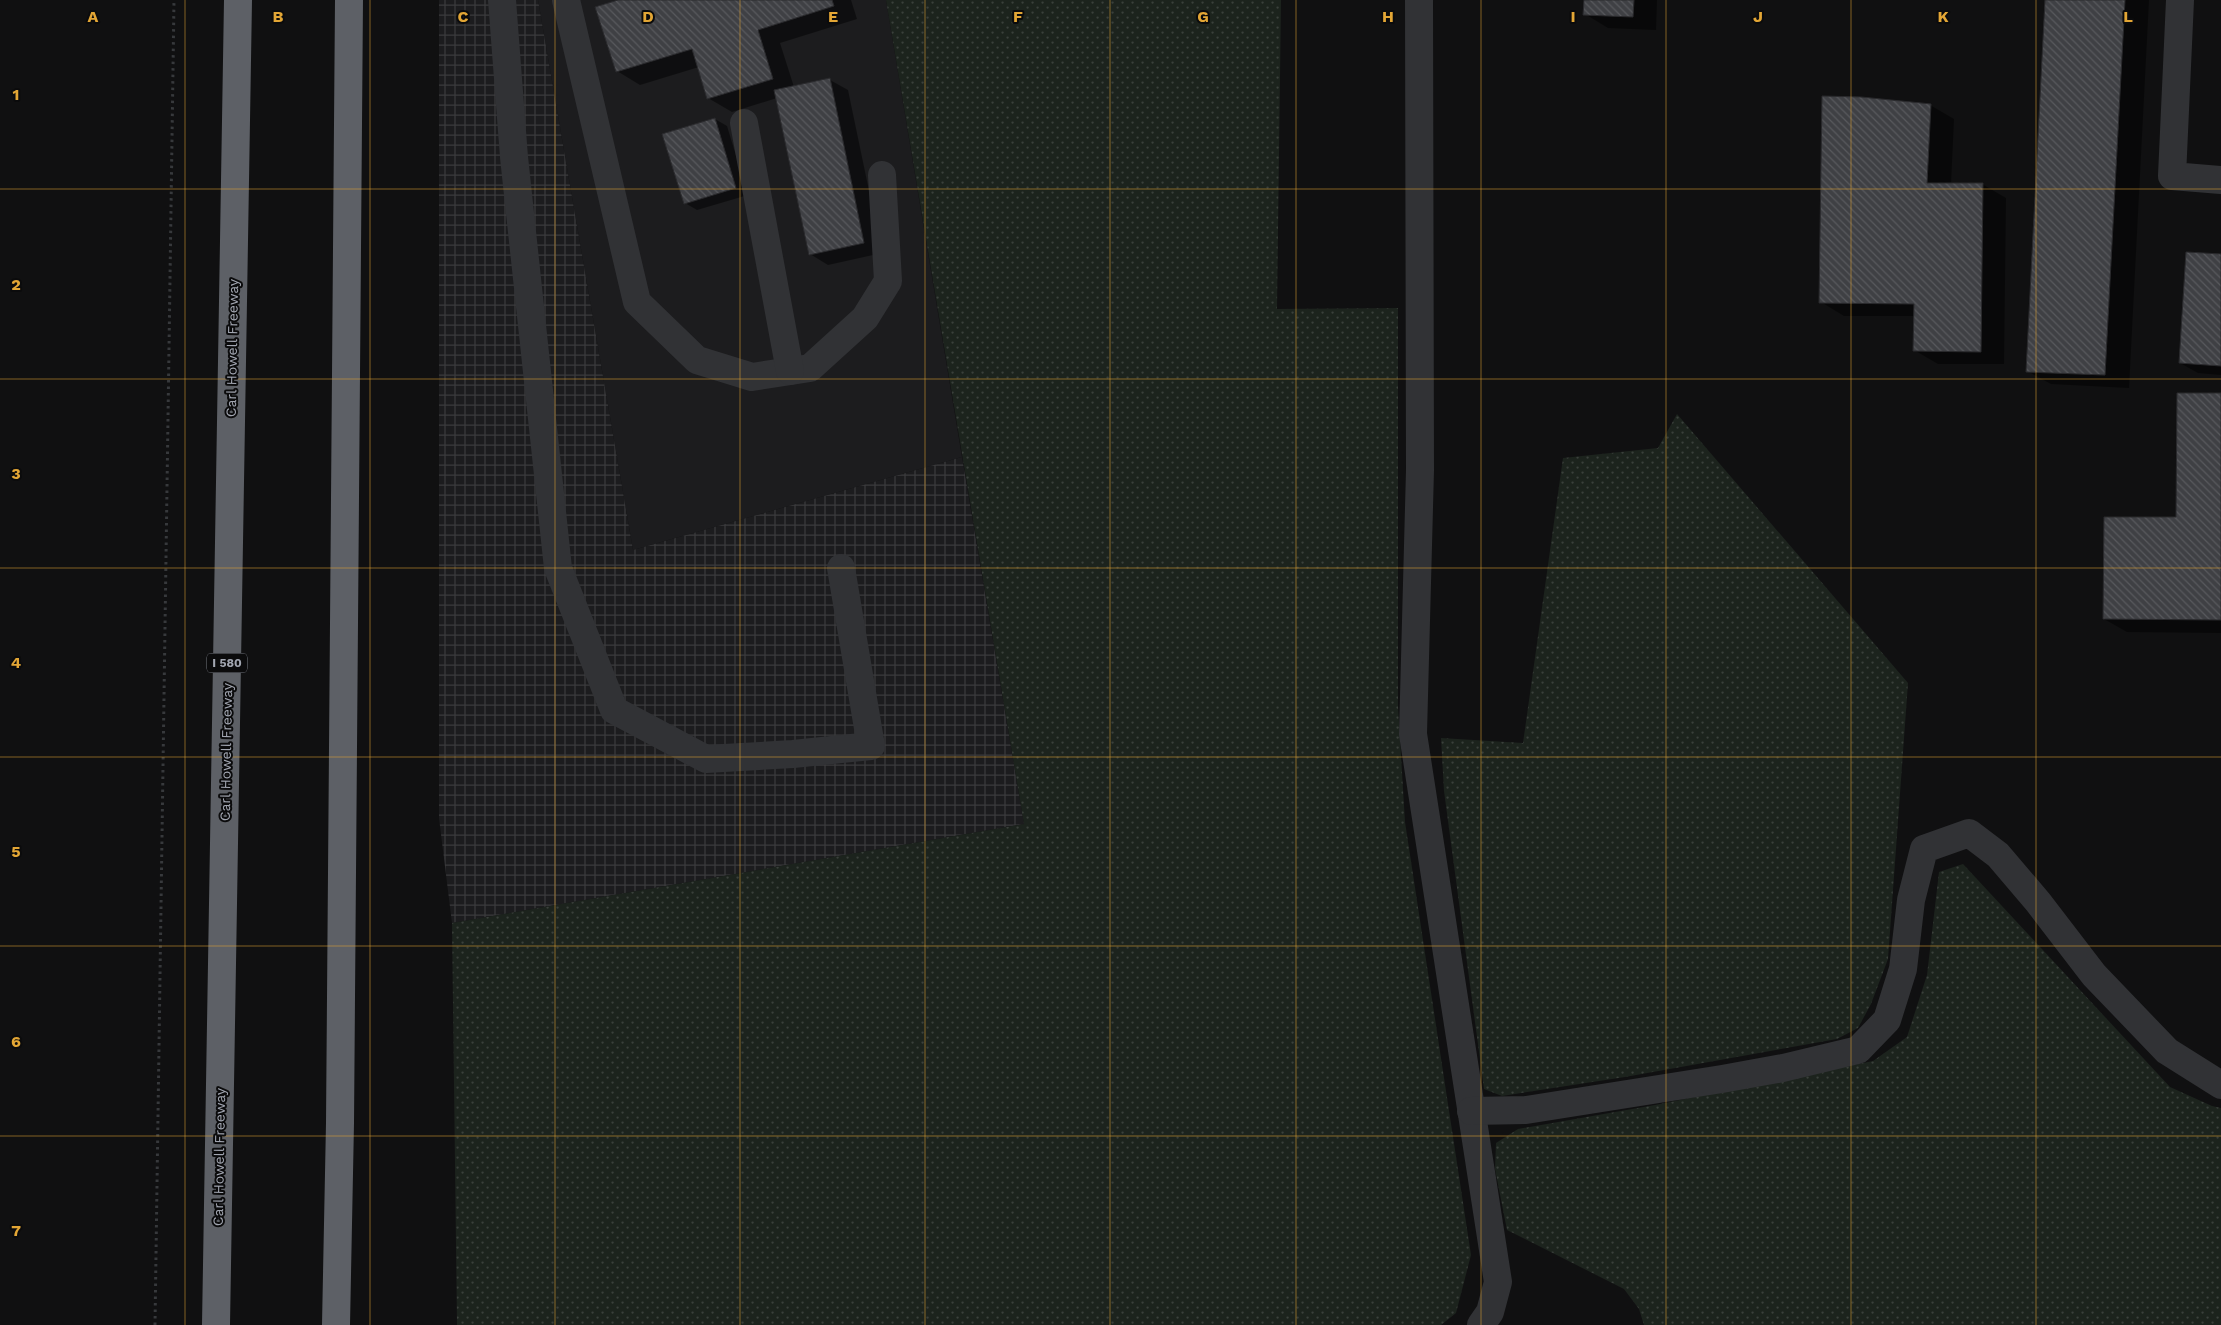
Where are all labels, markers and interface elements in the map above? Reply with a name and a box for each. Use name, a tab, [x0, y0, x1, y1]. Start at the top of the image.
text: A	[88, 7, 99, 26]
text: B	[273, 7, 284, 26]
text: C	[458, 7, 469, 26]
text: D	[642, 7, 654, 26]
text: E	[828, 7, 838, 26]
text: F	[1013, 7, 1023, 26]
text: G	[1197, 7, 1209, 26]
text: H	[1382, 7, 1394, 26]
text: I	[1570, 7, 1576, 26]
text: J	[1753, 7, 1763, 26]
text: K	[1937, 7, 1949, 26]
text: L	[2123, 7, 2133, 26]
text: 1	[13, 85, 19, 104]
text: 2	[11, 275, 21, 294]
street label: Carl Howell Freeway	[223, 278, 241, 417]
text: 3	[11, 464, 21, 483]
text: 4	[11, 653, 21, 672]
road number: I 580	[207, 654, 247, 672]
street label: Carl Howell Freeway	[217, 682, 235, 821]
text: 5	[11, 842, 21, 861]
text: 6	[11, 1032, 21, 1051]
street label: Carl Howell Freeway	[210, 1087, 228, 1226]
text: 7	[11, 1221, 21, 1240]

